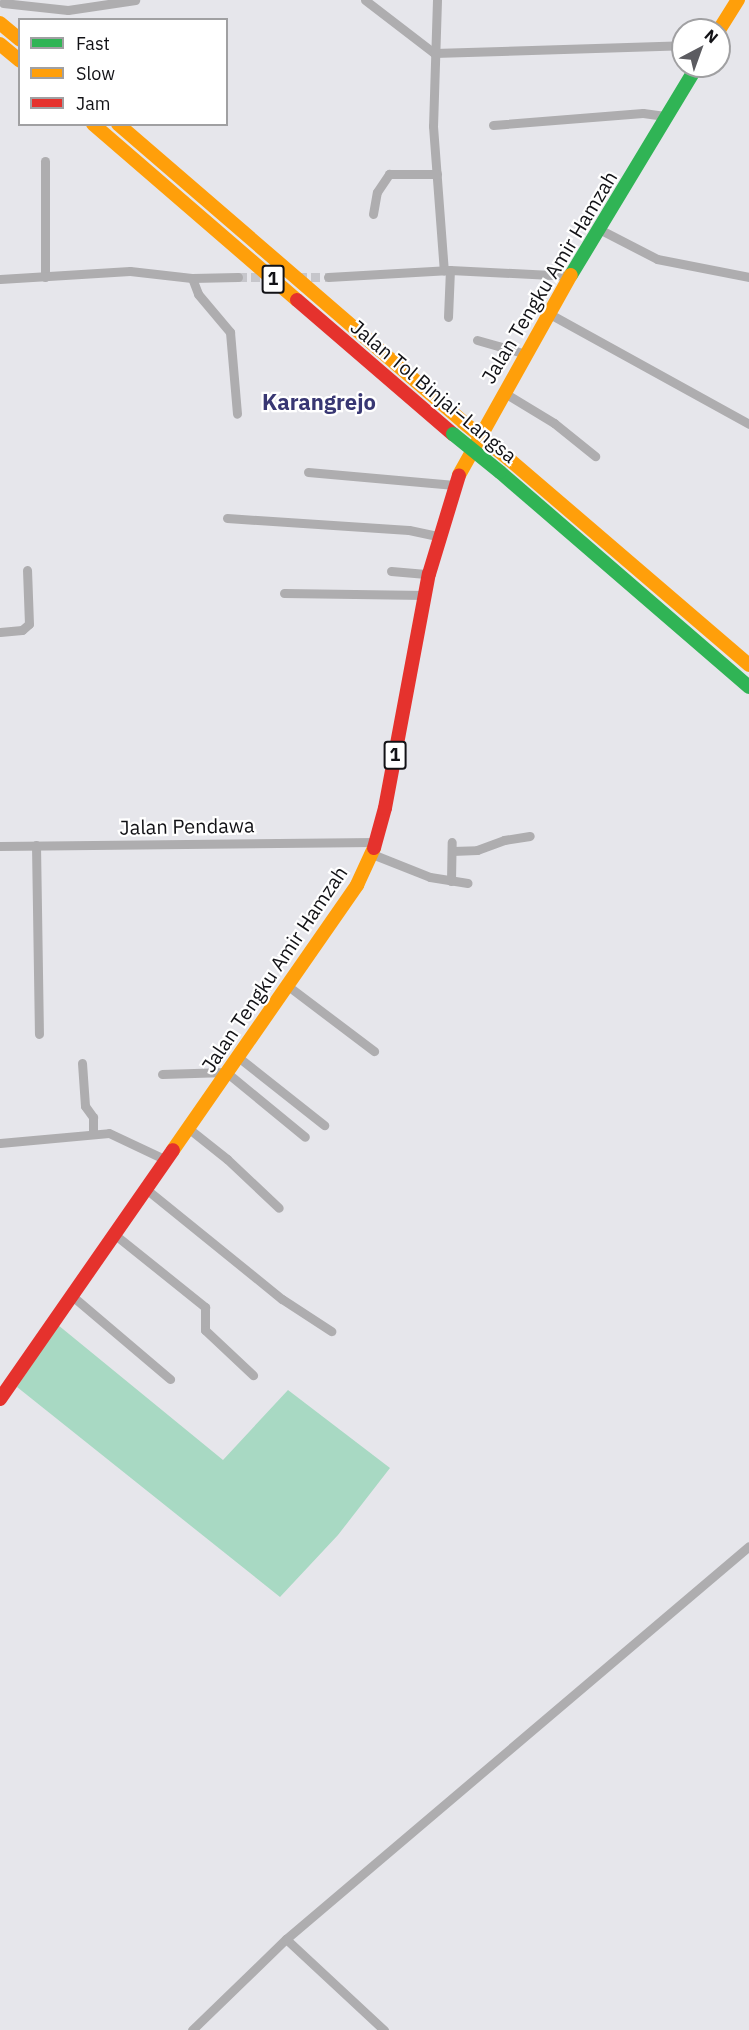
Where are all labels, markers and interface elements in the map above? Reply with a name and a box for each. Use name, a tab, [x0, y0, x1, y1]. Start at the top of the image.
legend	[18, 18, 228, 126]
north arrow	[671, 18, 731, 78]
text: N	[701, 25, 722, 47]
text: Fast	[76, 32, 110, 55]
text: Slow	[76, 62, 115, 85]
text: Jam	[76, 92, 111, 115]
street label: Jalan Tengku Amir Hamzah	[476, 166, 622, 388]
road number: 1	[261, 264, 285, 294]
street label: Jalan Tol Binjai–Langsa	[346, 314, 522, 468]
district label: Karangrejo	[262, 389, 376, 415]
road number: 1	[383, 740, 407, 770]
street label: Jalan Pendawa	[119, 813, 255, 839]
street label: Jalan Tengku Amir Hamzah	[196, 861, 352, 1077]

